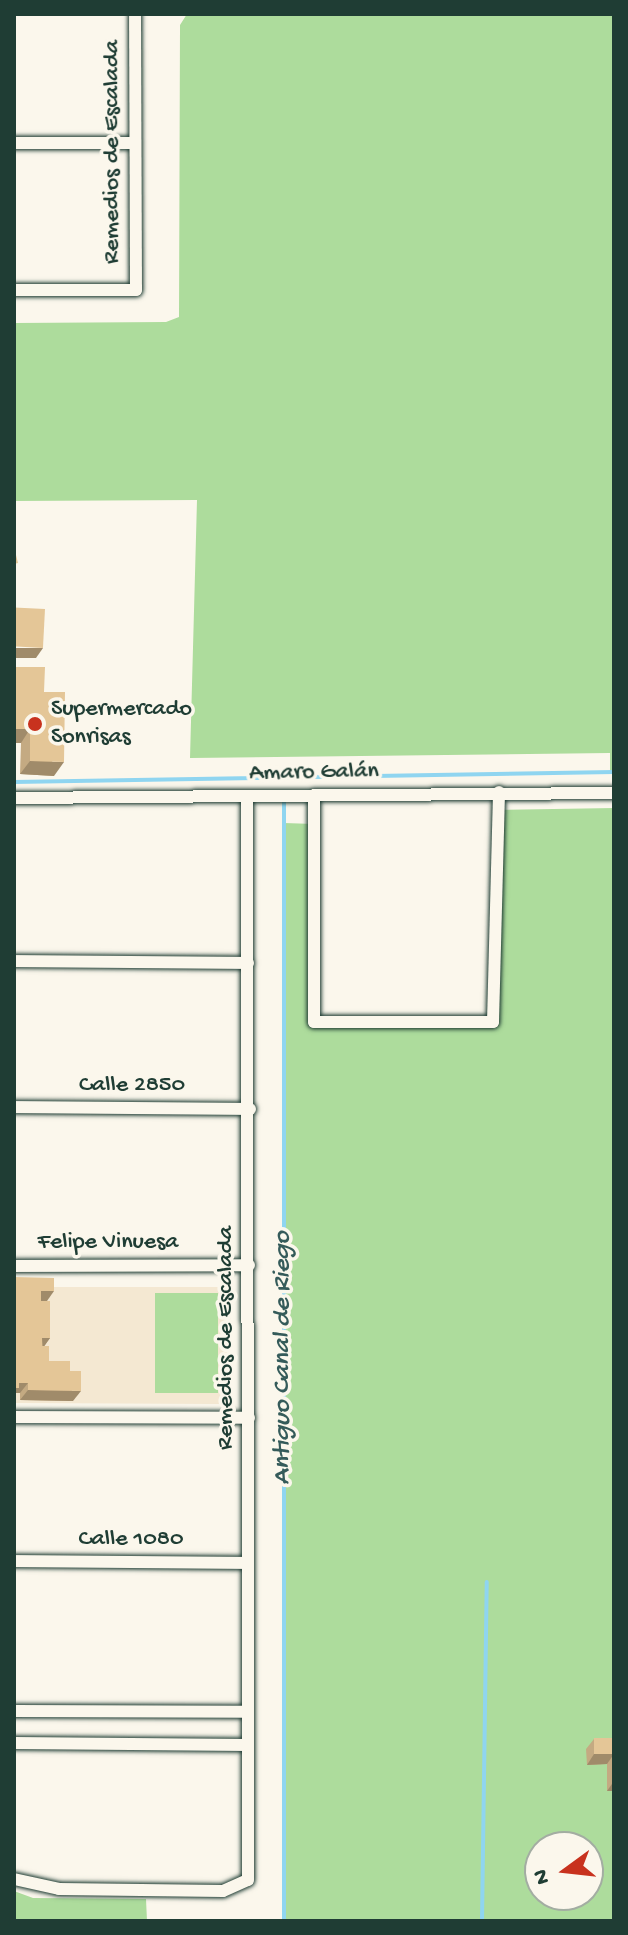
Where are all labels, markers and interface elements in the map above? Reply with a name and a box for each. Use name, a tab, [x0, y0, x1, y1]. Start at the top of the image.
street label: Remedios de Escalada	[99, 40, 127, 264]
place label: Supermercado Sonrisas	[51, 696, 192, 752]
marker: Supermercado Sonrisas	[26, 715, 44, 733]
street label: Amaro Galán	[249, 757, 379, 789]
street label: Calle 2850	[79, 1072, 185, 1100]
street label: Remedios de Escalada	[213, 1226, 241, 1450]
street label: Felipe Vinuesa	[38, 1229, 178, 1257]
water label: Antiguo Canal de Riego	[268, 1231, 300, 1485]
street label: Calle 1080	[78, 1526, 184, 1554]
north arrow	[524, 1831, 604, 1911]
text: N	[528, 1866, 557, 1887]

